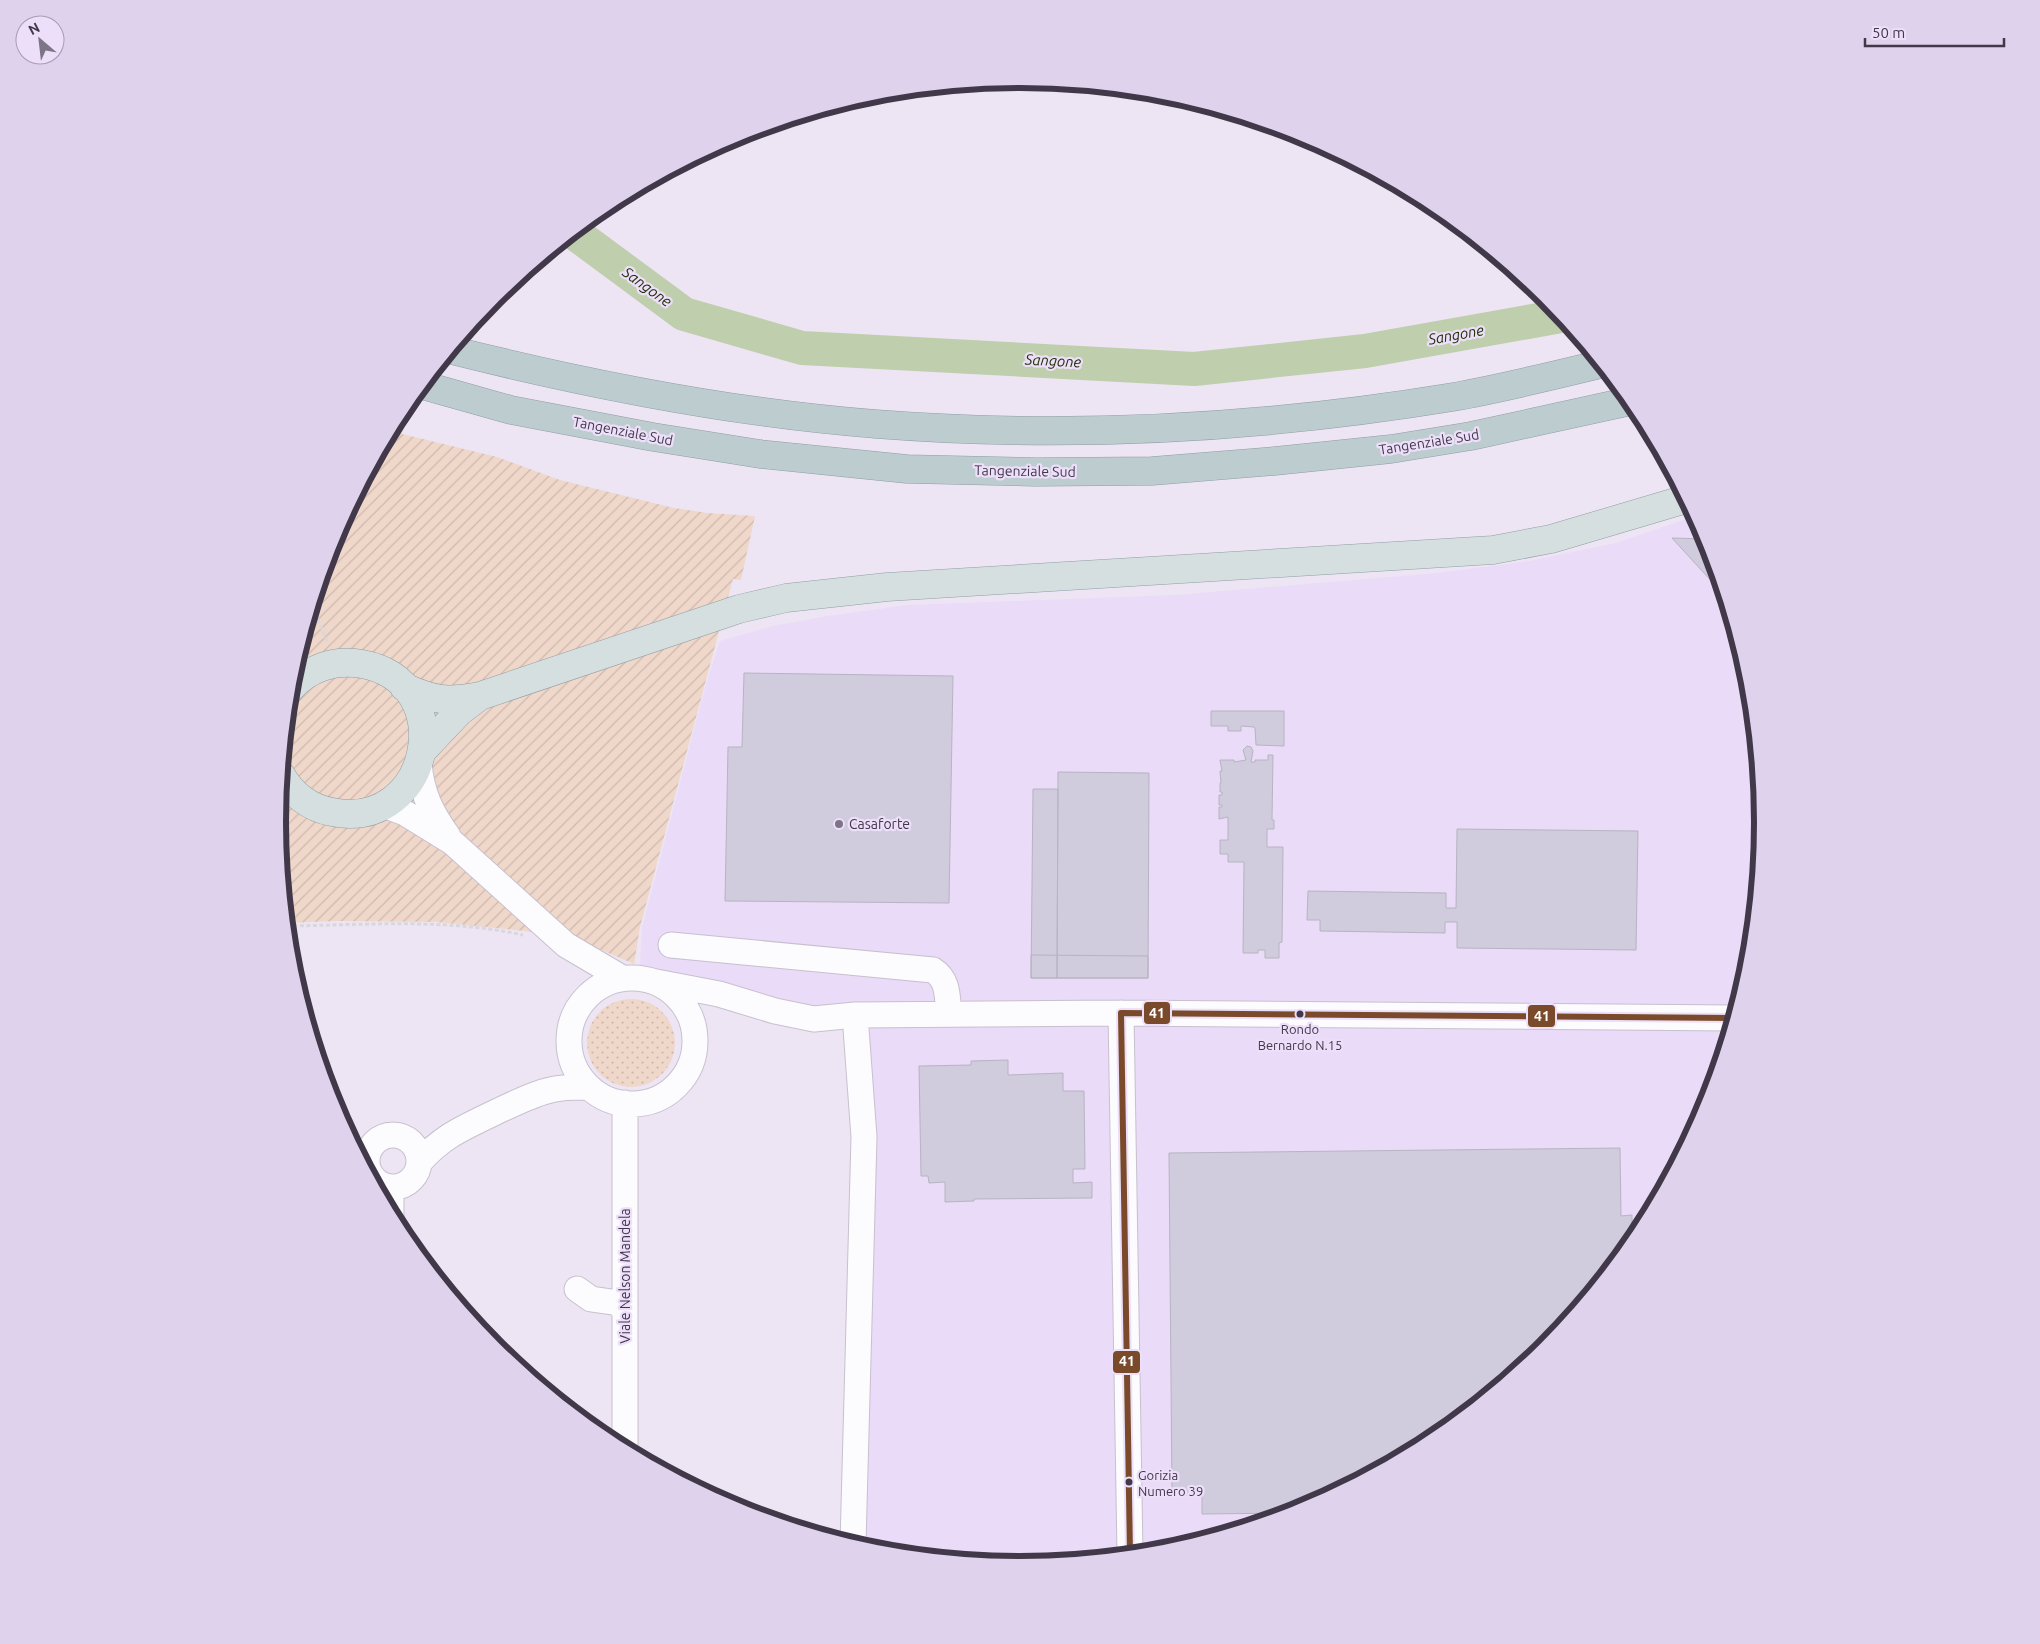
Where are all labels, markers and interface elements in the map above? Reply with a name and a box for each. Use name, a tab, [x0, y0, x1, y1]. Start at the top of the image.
north arrow	[15, 15, 65, 65]
scale bar	[1865, 15, 2004, 47]
text: N	[26, 19, 42, 38]
text: 50 m	[1872, 24, 1905, 41]
water label: Sangone	[619, 263, 675, 310]
water label: Sangone	[1426, 321, 1485, 348]
water label: Sangone	[1024, 350, 1082, 370]
street label: Tangenziale Sud	[572, 413, 674, 449]
street label: Tangenziale Sud	[1378, 426, 1480, 458]
street label: Tangenziale Sud	[974, 462, 1076, 480]
place label: Casaforte	[849, 816, 910, 832]
marker: Casaforte	[833, 818, 845, 830]
line badge: 41	[1143, 1001, 1171, 1025]
line badge: 41	[1527, 1004, 1556, 1028]
text: 41	[1149, 1005, 1165, 1021]
text: 41	[1534, 1008, 1550, 1024]
marker: Rondo Bernardo N.15	[1295, 1009, 1305, 1019]
place label: Rondo Bernardo N.15	[1258, 1022, 1342, 1052]
street label: Viale Nelson Mandela	[617, 1208, 633, 1344]
line badge: 41	[1112, 1350, 1141, 1374]
text: 41	[1119, 1353, 1135, 1369]
place label: Gorizia Numero 39	[1138, 1468, 1203, 1498]
marker: Gorizia Numero 39	[1124, 1477, 1134, 1487]

